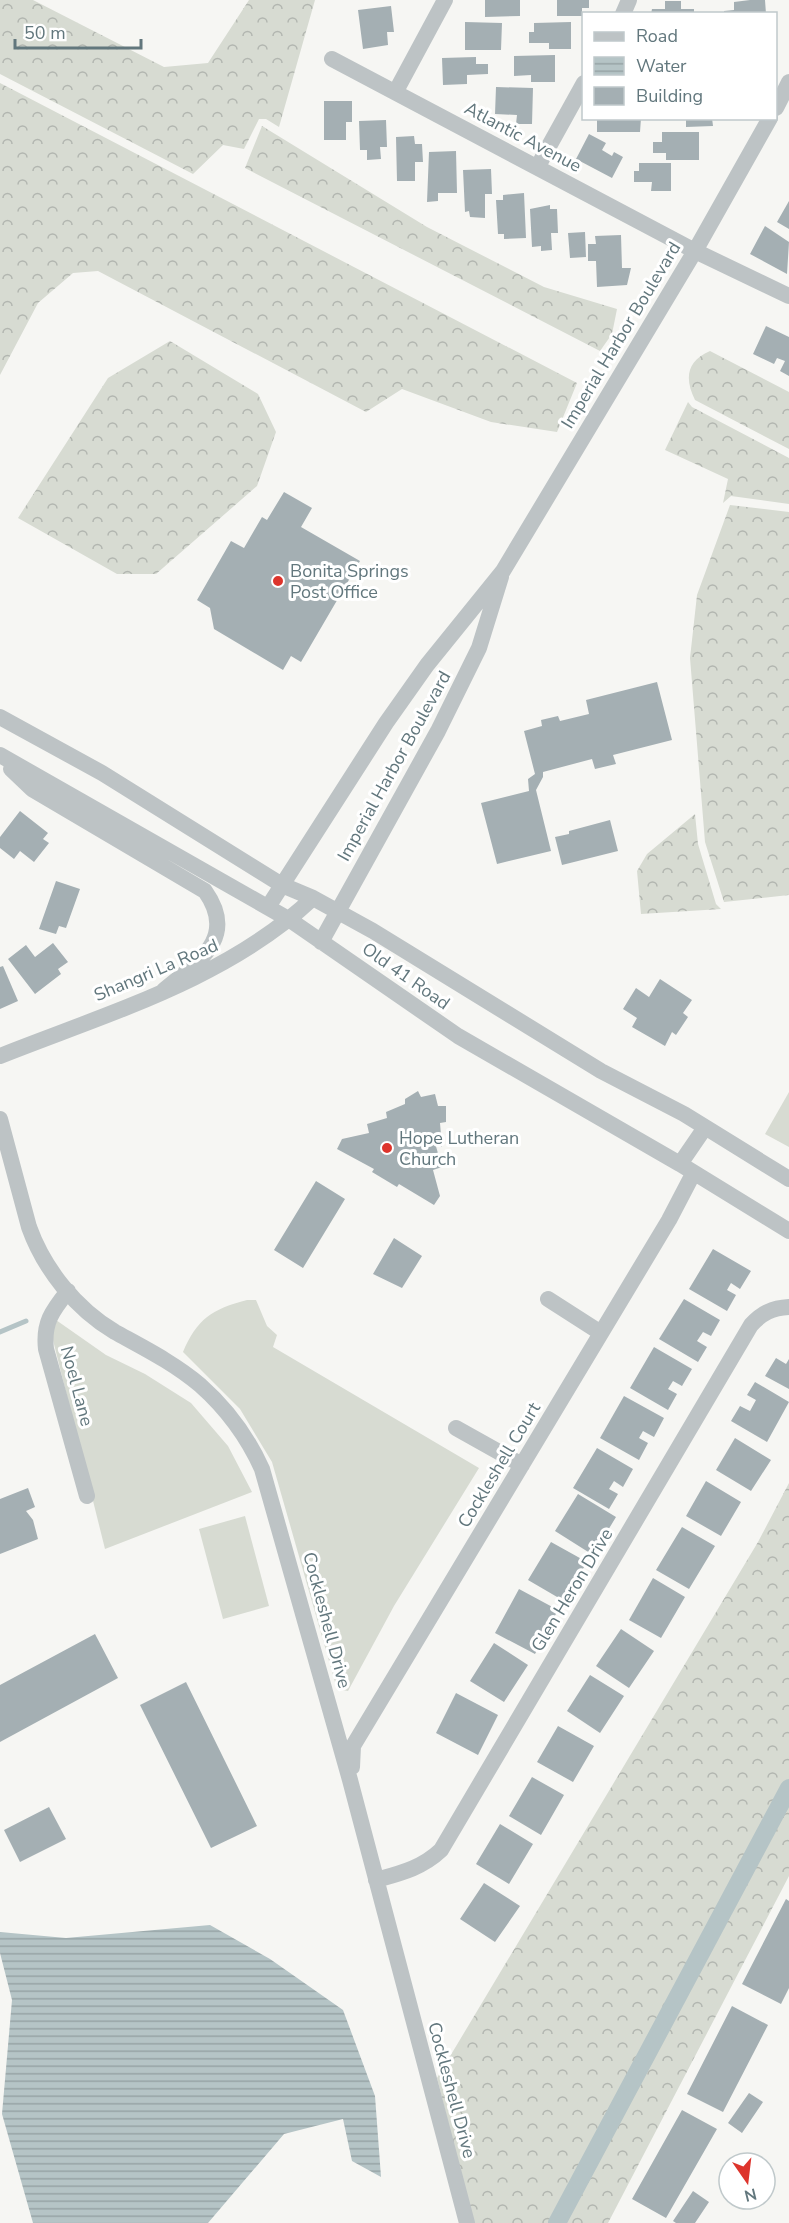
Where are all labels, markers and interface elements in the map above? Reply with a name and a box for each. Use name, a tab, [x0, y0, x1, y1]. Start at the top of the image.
scale bar	[15, 12, 141, 50]
legend	[582, 12, 777, 120]
text: 50 m	[24, 21, 66, 45]
text: Road	[636, 24, 678, 48]
text: Water	[636, 54, 687, 78]
text: Building	[636, 84, 703, 108]
street label: Atlantic Avenue	[460, 96, 586, 178]
street label: Imperial Harbor Boulevard	[556, 237, 686, 433]
place label: Bonita Springs Post Office	[290, 559, 409, 604]
marker: Bonita Springs Post Office	[271, 574, 285, 588]
street label: Imperial Harbor Boulevard	[332, 667, 456, 865]
street label: Shangri La Road	[90, 933, 222, 1007]
street label: Old 41 Road	[357, 937, 455, 1015]
place label: Hope Lutheran Church	[399, 1126, 519, 1171]
marker: Hope Lutheran Church	[380, 1141, 394, 1155]
street label: Noel Lane	[55, 1343, 99, 1429]
street label: Cockleshell Court	[452, 1397, 546, 1532]
street label: Glen Heron Drive	[526, 1524, 618, 1656]
street label: Cockleshell Drive	[297, 1549, 357, 1691]
street label: Cockleshell Drive	[422, 2019, 482, 2161]
north arrow	[717, 2151, 777, 2211]
text: N	[742, 2182, 759, 2207]

